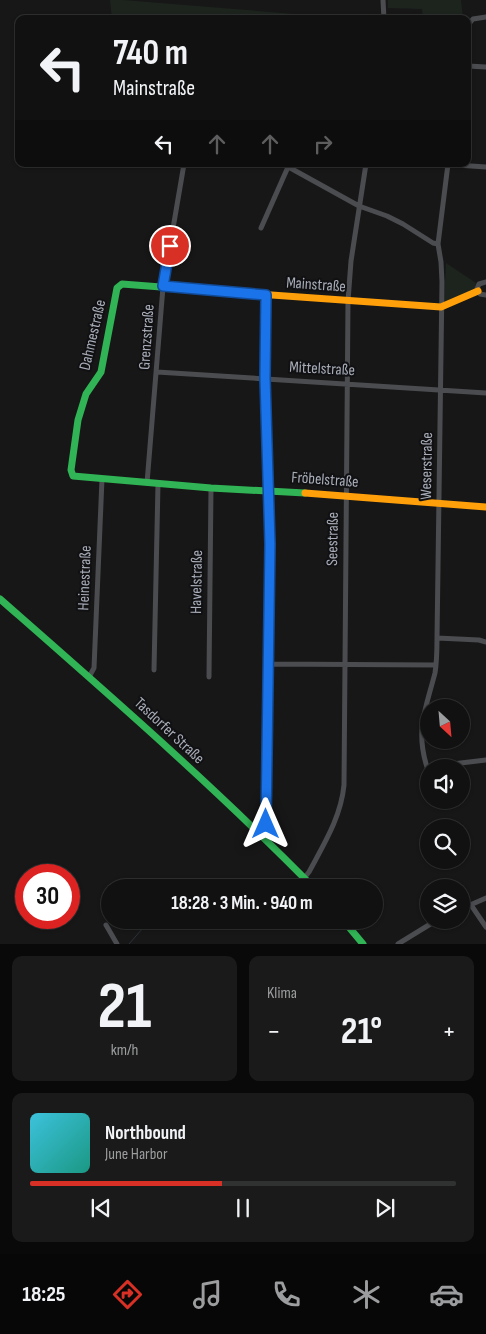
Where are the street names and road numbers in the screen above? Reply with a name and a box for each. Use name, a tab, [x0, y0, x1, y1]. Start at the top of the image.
street label: Mainstraße	[286, 273, 346, 297]
street label: Dahmestraße	[76, 298, 110, 372]
street label: Grenzstraße	[135, 304, 159, 370]
street label: Mittelstraße	[289, 358, 355, 380]
street label: Weserstraße	[417, 432, 437, 500]
street label: Fröbelstraße	[291, 468, 359, 492]
street label: Seestraße	[323, 512, 343, 566]
street label: Heinestraße	[74, 545, 96, 611]
street label: Havelstraße	[187, 550, 207, 614]
street label: Tasdorfer Straße	[130, 694, 208, 768]

